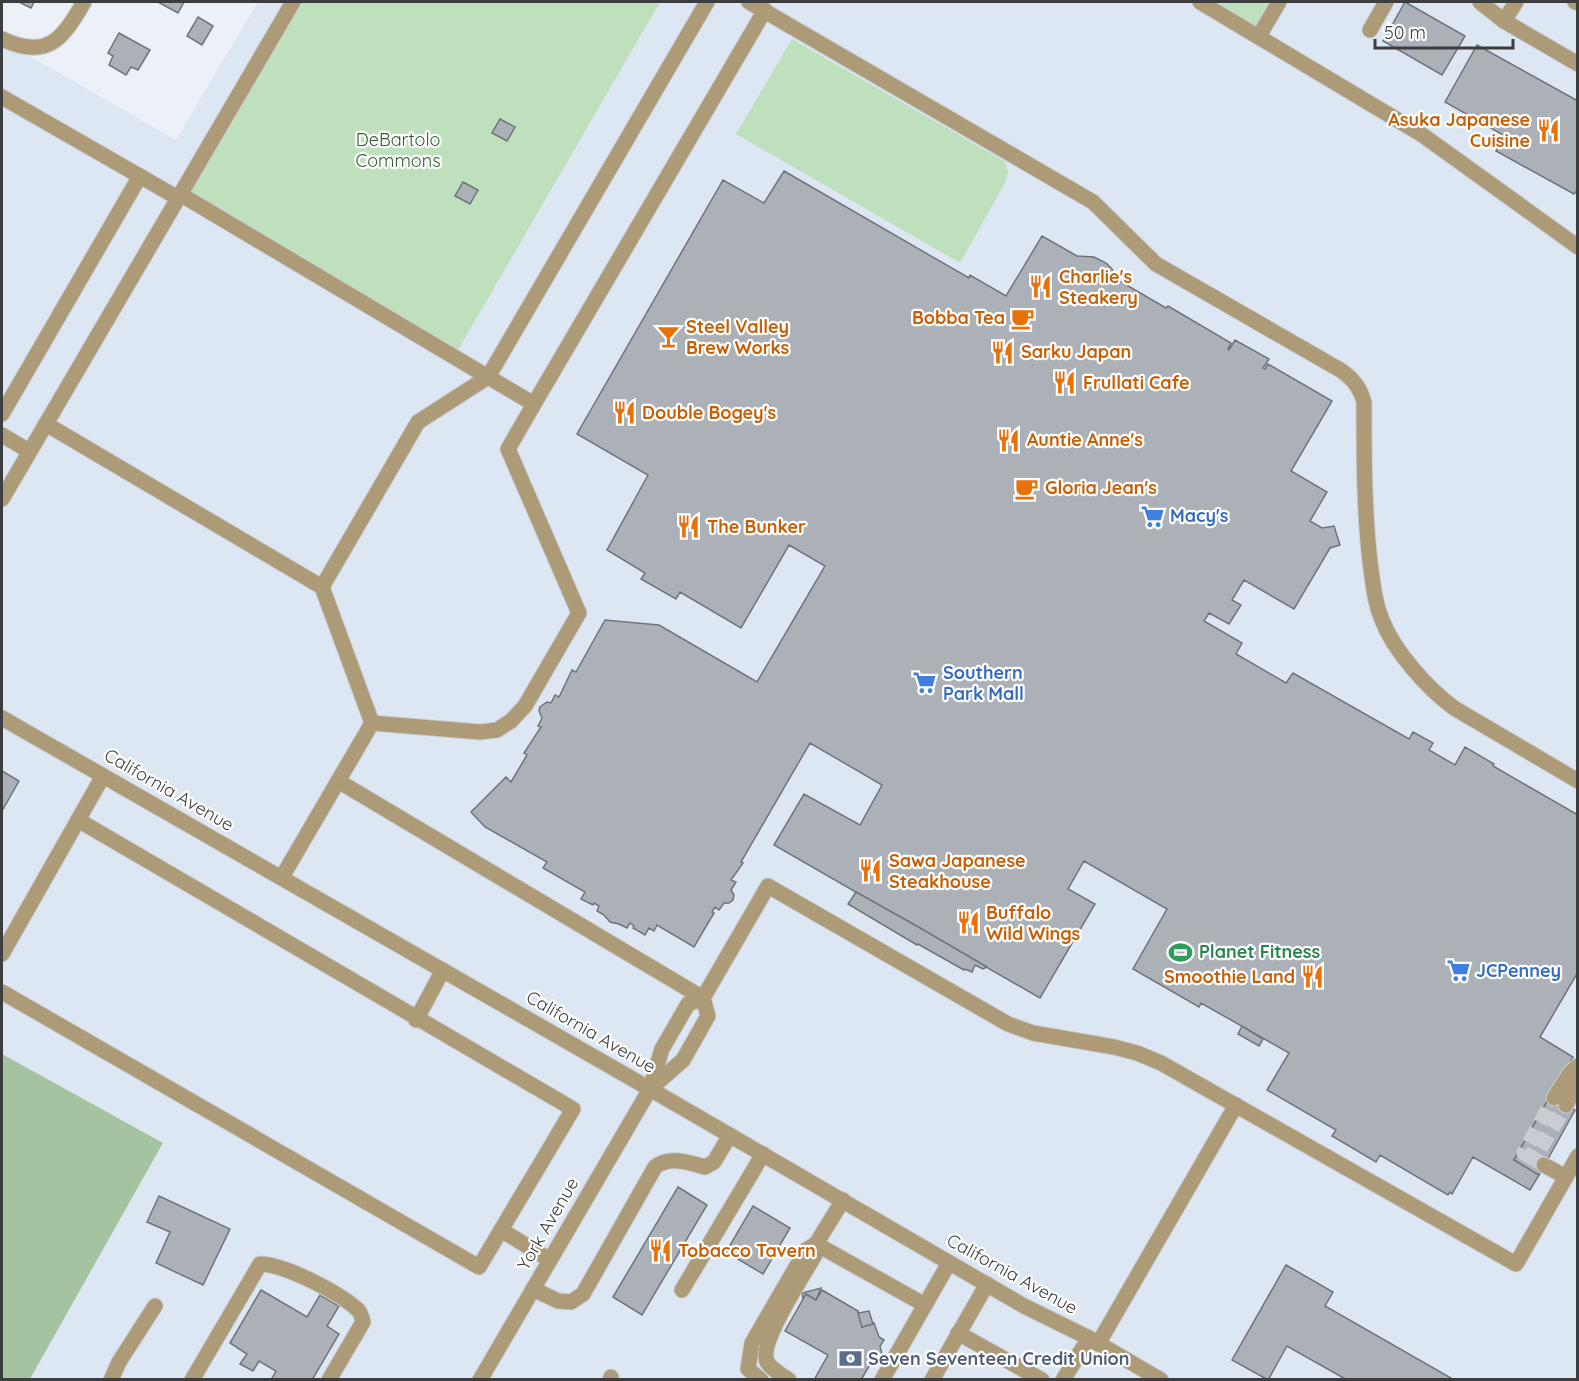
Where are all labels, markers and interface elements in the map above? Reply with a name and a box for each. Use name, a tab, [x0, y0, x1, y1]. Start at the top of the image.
scale bar	[1375, 12, 1513, 50]
text: 50 m	[1384, 21, 1426, 44]
place label: Asuka Japanese Cuisine	[1388, 108, 1530, 152]
restaurant icon: Asuka Japanese Cuisine	[1535, 117, 1561, 143]
park label: DeBartolo Commons	[355, 128, 441, 172]
place label: Charlie's Steakery	[1059, 265, 1138, 309]
restaurant icon: Charlie's Steakery	[1028, 274, 1054, 300]
cafe icon: Bobba Tea	[1010, 305, 1036, 331]
place label: Bobba Tea	[912, 306, 1005, 329]
place label: Steel Valley Brew Works	[686, 315, 790, 359]
bar icon: Steel Valley Brew Works	[655, 324, 681, 350]
restaurant icon: Sarku Japan	[990, 339, 1016, 365]
place label: Sarku Japan	[1021, 340, 1131, 363]
restaurant icon: Frullati Cafe	[1052, 370, 1078, 396]
place label: Frullati Cafe	[1083, 371, 1190, 394]
restaurant icon: Double Bogey's	[611, 400, 637, 426]
place label: Double Bogey's	[642, 401, 776, 424]
restaurant icon: Auntie Anne's	[996, 427, 1022, 453]
place label: Auntie Anne's	[1027, 428, 1143, 451]
cafe icon: Gloria Jean's	[1014, 475, 1040, 501]
place label: Gloria Jean's	[1045, 476, 1157, 499]
supermarket icon: Macy's	[1139, 503, 1165, 529]
place label: Macy's	[1170, 504, 1229, 527]
restaurant icon: The Bunker	[676, 514, 702, 540]
place label: The Bunker	[707, 515, 806, 538]
place label: Southern Park Mall	[943, 661, 1024, 705]
supermarket icon: Southern Park Mall	[912, 670, 938, 696]
street label: California Avenue	[100, 743, 238, 836]
place label: Sawa Japanese Steakhouse	[889, 849, 1026, 893]
restaurant icon: Sawa Japanese Steakhouse	[858, 858, 884, 884]
place label: Buffalo Wild Wings	[986, 901, 1080, 945]
restaurant icon: Buffalo Wild Wings	[955, 910, 981, 936]
sports icon: Planet Fitness	[1168, 939, 1194, 965]
place label: Planet Fitness	[1199, 940, 1321, 963]
supermarket icon: JCPenney	[1445, 958, 1471, 984]
place label: JCPenney	[1476, 959, 1561, 982]
restaurant icon: Smoothie Land	[1300, 964, 1326, 990]
place label: Smoothie Land	[1164, 965, 1295, 988]
street label: California Avenue	[522, 985, 660, 1078]
street label: York Avenue	[512, 1173, 583, 1274]
street label: California Avenue	[943, 1228, 1082, 1319]
restaurant icon: Tobacco Tavern	[647, 1238, 673, 1264]
place label: Tobacco Tavern	[678, 1239, 816, 1262]
bank icon: Seven Seventeen Credit Union	[837, 1346, 863, 1372]
place label: Seven Seventeen Credit Union	[868, 1347, 1130, 1370]

